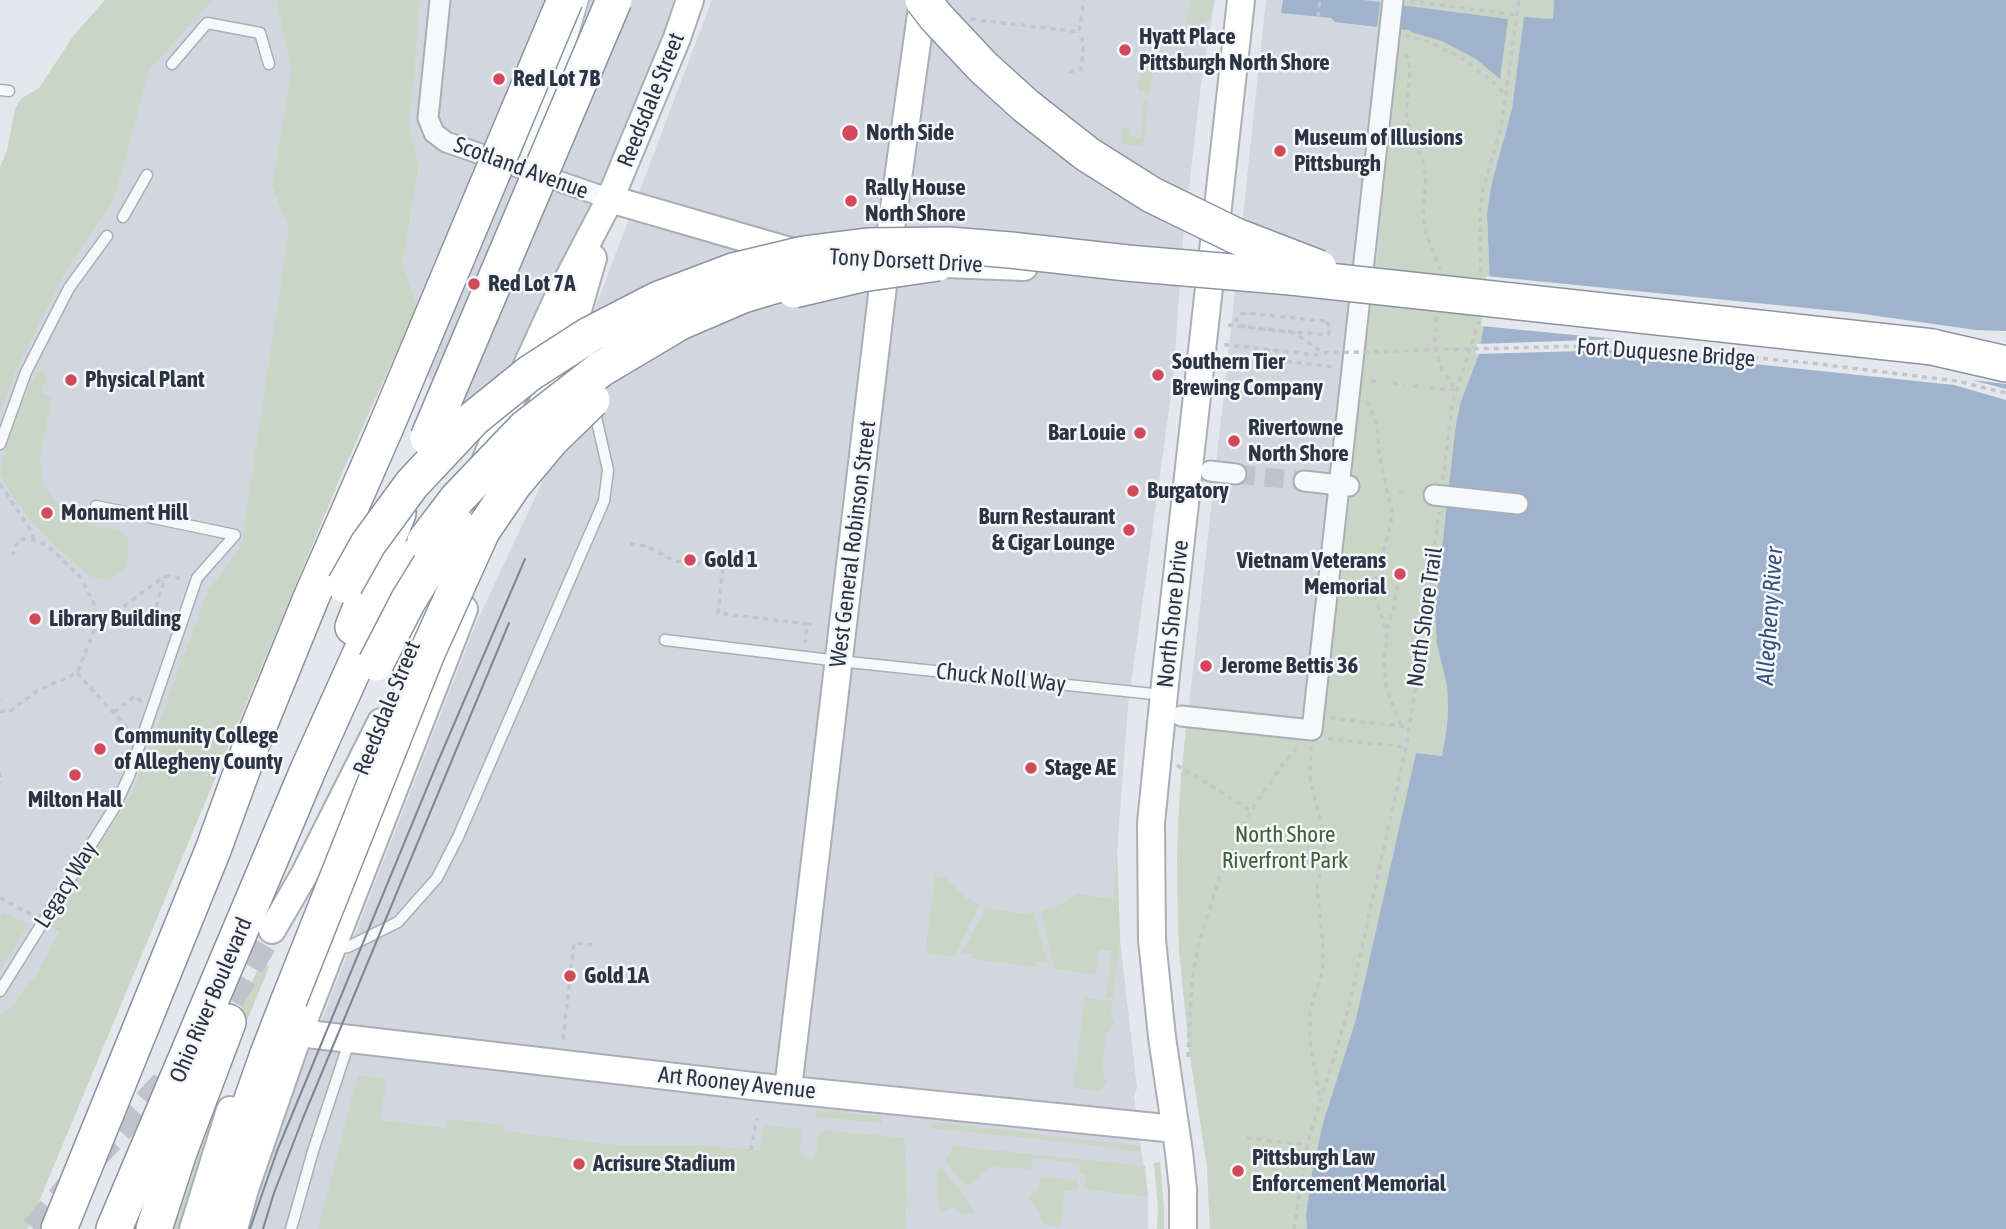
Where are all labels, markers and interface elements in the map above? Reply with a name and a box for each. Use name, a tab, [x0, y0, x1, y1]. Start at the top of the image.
place label: Hyatt Place Pittsburgh North Shore	[1139, 23, 1330, 77]
street label: Reedsdale Street	[611, 29, 691, 171]
marker: Hyatt Place Pittsburgh North Shore	[1117, 42, 1133, 58]
place label: Red Lot 7B	[513, 65, 600, 93]
marker: Red Lot 7B	[491, 71, 507, 87]
place label: North Side	[866, 119, 954, 147]
marker: North Side	[840, 123, 860, 143]
place label: Museum of Illusions Pittsburgh	[1294, 124, 1463, 178]
street label: Scotland Avenue	[450, 131, 592, 205]
marker: Museum of Illusions Pittsburgh	[1272, 143, 1288, 159]
place label: Rally House North Shore	[865, 174, 966, 228]
marker: Rally House North Shore	[843, 193, 859, 209]
street label: Tony Dorsett Drive	[829, 243, 983, 279]
place label: Red Lot 7A	[488, 270, 575, 298]
marker: Red Lot 7A	[466, 276, 482, 292]
street label: Fort Duquesne Bridge	[1576, 333, 1756, 373]
place label: Southern Tier Brewing Company	[1172, 348, 1323, 402]
place label: Physical Plant	[85, 366, 205, 394]
marker: Southern Tier Brewing Company	[1150, 367, 1166, 383]
marker: Physical Plant	[63, 372, 79, 388]
place label: Rivertowne North Shore	[1248, 414, 1349, 468]
street label: West General Robinson Street	[824, 419, 882, 669]
place label: Bar Louie	[1048, 419, 1126, 447]
marker: Bar Louie	[1132, 425, 1148, 441]
marker: Rivertowne North Shore	[1226, 433, 1242, 449]
place label: Burgatory	[1147, 477, 1229, 505]
marker: Burgatory	[1125, 483, 1141, 499]
place label: Monument Hill	[61, 499, 188, 527]
place label: Burn Restaurant & Cigar Lounge	[979, 503, 1115, 557]
marker: Monument Hill	[39, 505, 55, 521]
marker: Burn Restaurant & Cigar Lounge	[1121, 522, 1137, 538]
street label: North Shore Drive	[1152, 539, 1194, 689]
street label: North Shore Trail	[1402, 545, 1448, 689]
place label: Gold 1	[704, 546, 758, 574]
water label: Allegheny River	[1751, 546, 1789, 686]
place label: Vietnam Veterans Memorial	[1237, 547, 1386, 601]
marker: Gold 1	[682, 552, 698, 568]
marker: Vietnam Veterans Memorial	[1392, 566, 1408, 582]
place label: Library Building	[49, 605, 181, 633]
marker: Library Building	[27, 611, 43, 627]
street label: Reedsdale Street	[347, 637, 427, 779]
place label: Jerome Bettis 36	[1220, 652, 1358, 680]
street label: Chuck Noll Way	[935, 657, 1067, 699]
marker: Jerome Bettis 36	[1198, 658, 1214, 674]
place label: Community College of Allegheny County	[114, 722, 283, 776]
marker: Community College of Allegheny County	[92, 741, 108, 757]
place label: Stage AE	[1045, 754, 1116, 782]
marker: Stage AE	[1023, 760, 1039, 776]
marker: Milton Hall	[67, 767, 83, 783]
place label: Milton Hall	[28, 786, 122, 814]
park label: North Shore Riverfront Park	[1222, 821, 1348, 875]
street label: Legacy Way	[29, 837, 103, 933]
street label: Ohio River Boulevard	[164, 913, 258, 1087]
place label: Gold 1A	[584, 962, 649, 990]
marker: Gold 1A	[562, 968, 578, 984]
street label: Art Rooney Avenue	[657, 1061, 817, 1105]
place label: Pittsburgh Law Enforcement Memorial	[1252, 1144, 1446, 1198]
place label: Acrisure Stadium	[593, 1150, 735, 1178]
marker: Acrisure Stadium	[571, 1156, 587, 1172]
marker: Pittsburgh Law Enforcement Memorial	[1230, 1163, 1246, 1179]

